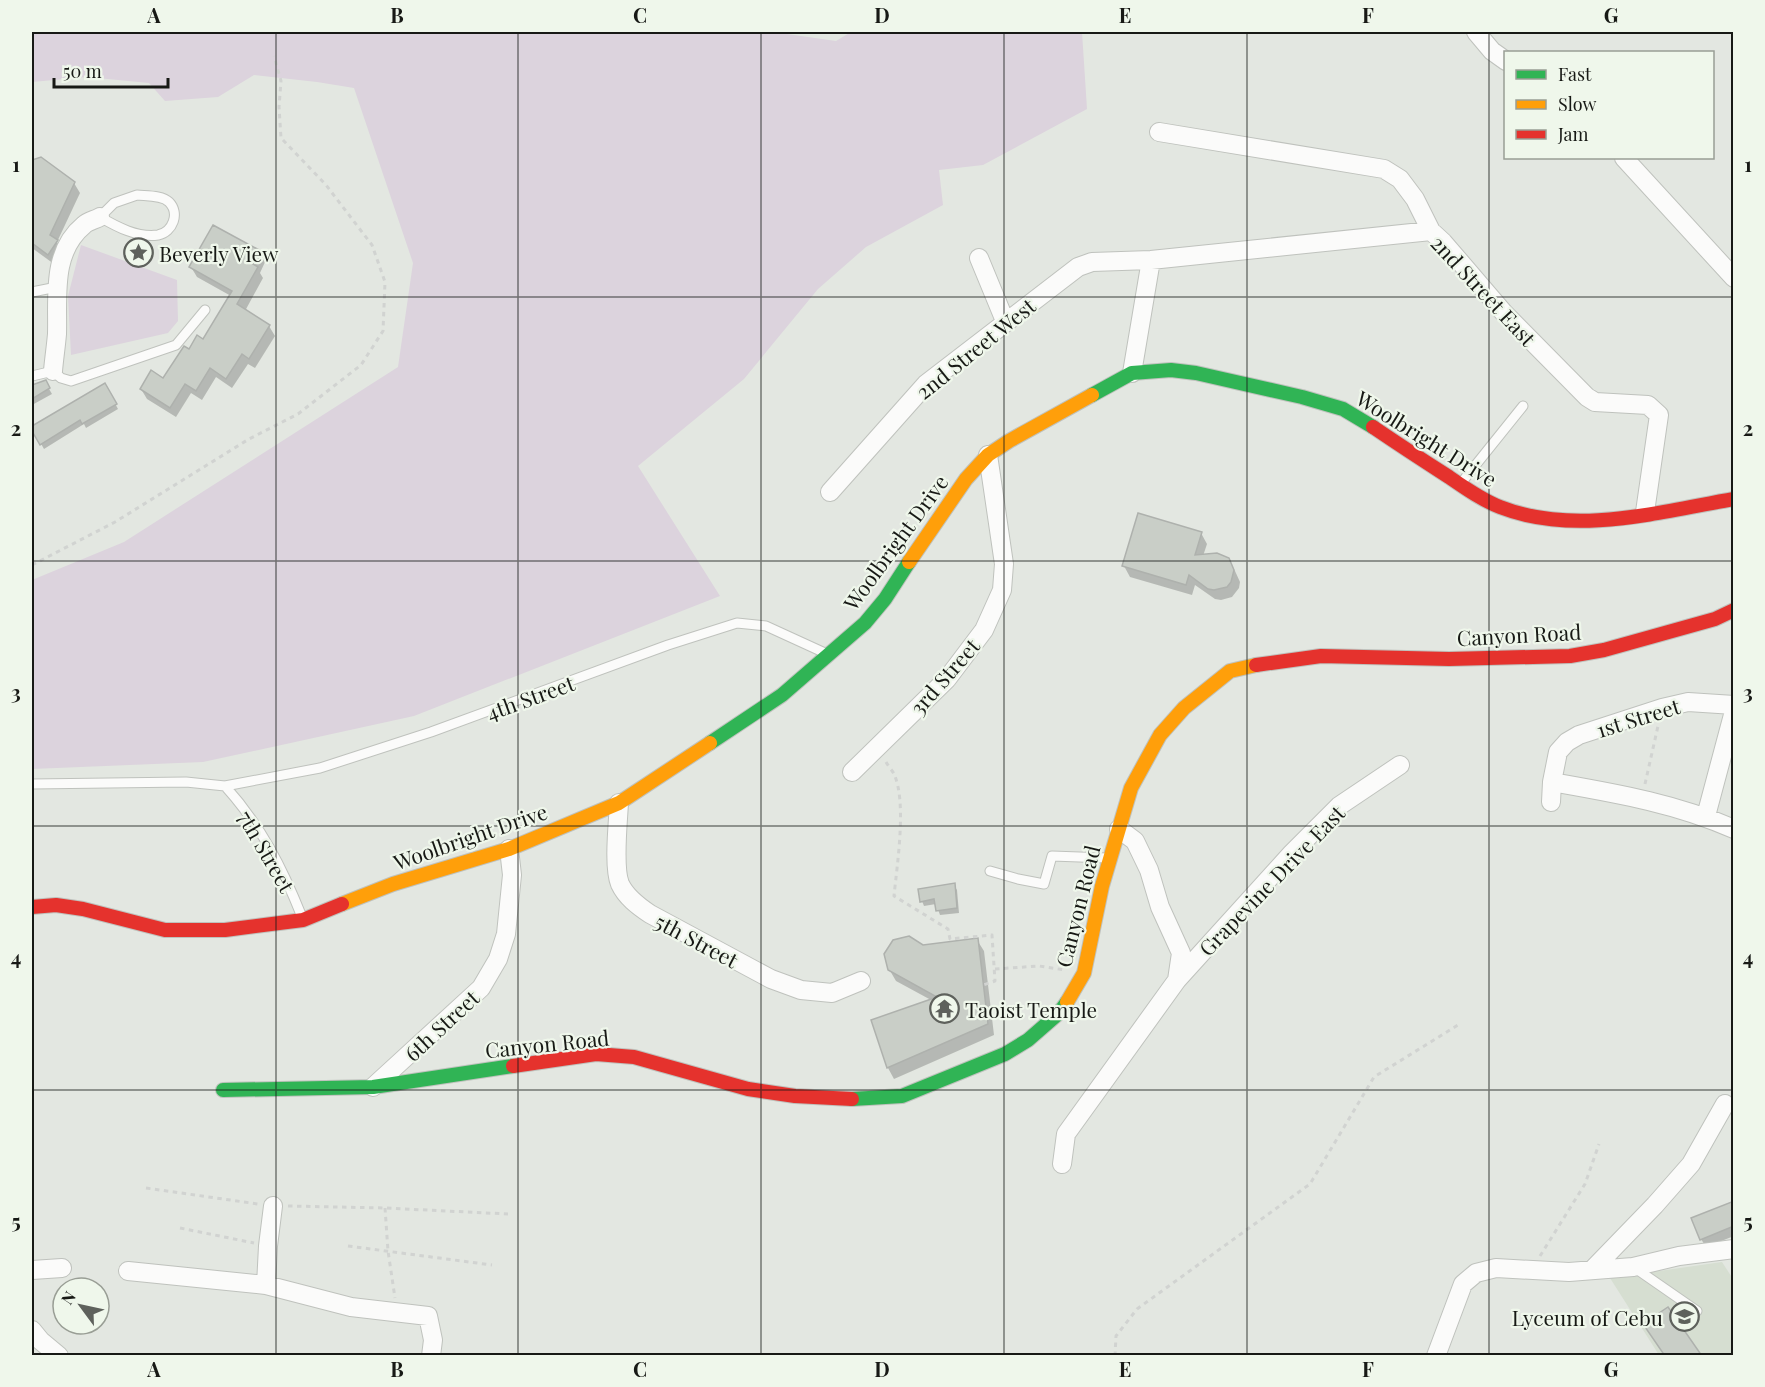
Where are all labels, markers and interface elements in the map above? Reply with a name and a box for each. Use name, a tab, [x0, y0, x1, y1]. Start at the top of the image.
text: A	[146, 1, 161, 28]
text: B	[390, 1, 404, 28]
text: C	[633, 1, 647, 28]
text: D	[874, 1, 890, 28]
text: E	[1119, 1, 1131, 28]
text: F	[1362, 1, 1374, 28]
text: G	[1604, 1, 1619, 28]
scale bar	[54, 51, 168, 89]
legend	[1504, 51, 1714, 159]
text: 50 m	[63, 59, 102, 83]
text: Fast	[1558, 62, 1592, 86]
text: Slow	[1558, 92, 1596, 116]
text: Jam	[1557, 122, 1588, 146]
text: 1	[12, 150, 20, 177]
text: 1	[1744, 150, 1752, 177]
street label: 2nd Street East	[1426, 229, 1543, 352]
place icon: Beverly View	[122, 237, 154, 269]
place label: Beverly View	[159, 239, 279, 267]
street label: 2nd Street West	[910, 291, 1041, 405]
street label: Woolbright Drive	[1351, 383, 1503, 492]
text: 2	[11, 414, 21, 441]
text: 2	[1743, 414, 1753, 441]
street label: Woolbright Drive	[836, 469, 954, 616]
street label: Canyon Road	[1456, 617, 1582, 651]
street label: 3rd Street	[903, 632, 985, 720]
street label: 4th Street	[482, 668, 578, 726]
text: 3	[11, 678, 21, 705]
text: 3	[1743, 678, 1753, 705]
street label: 1st Street	[1593, 691, 1684, 743]
street label: Woolbright Drive	[388, 797, 551, 876]
street label: Grapevine Drive East	[1192, 798, 1351, 961]
street label: 7th Street	[232, 805, 302, 897]
street label: Canyon Road	[1048, 842, 1106, 970]
street label: 5th Street	[651, 906, 744, 974]
text: 4	[11, 943, 21, 970]
text: 4	[1743, 943, 1753, 970]
street label: 6th Street	[398, 983, 485, 1067]
temple icon: Taoist Temple	[928, 993, 960, 1025]
place label: Taoist Temple	[965, 995, 1097, 1023]
street label: Canyon Road	[484, 1023, 610, 1063]
text: 5	[11, 1207, 21, 1234]
text: 5	[1743, 1207, 1753, 1234]
north arrow	[51, 1276, 111, 1336]
text: N	[56, 1287, 80, 1308]
school or university icon: Lyceum of Cebu	[1668, 1301, 1700, 1333]
place label: Lyceum of Cebu	[1512, 1303, 1663, 1331]
text: A	[146, 1355, 161, 1382]
text: B	[390, 1355, 404, 1382]
text: C	[633, 1355, 647, 1382]
text: D	[874, 1355, 890, 1382]
text: E	[1119, 1355, 1131, 1382]
text: F	[1362, 1355, 1374, 1382]
text: G	[1604, 1355, 1619, 1382]

